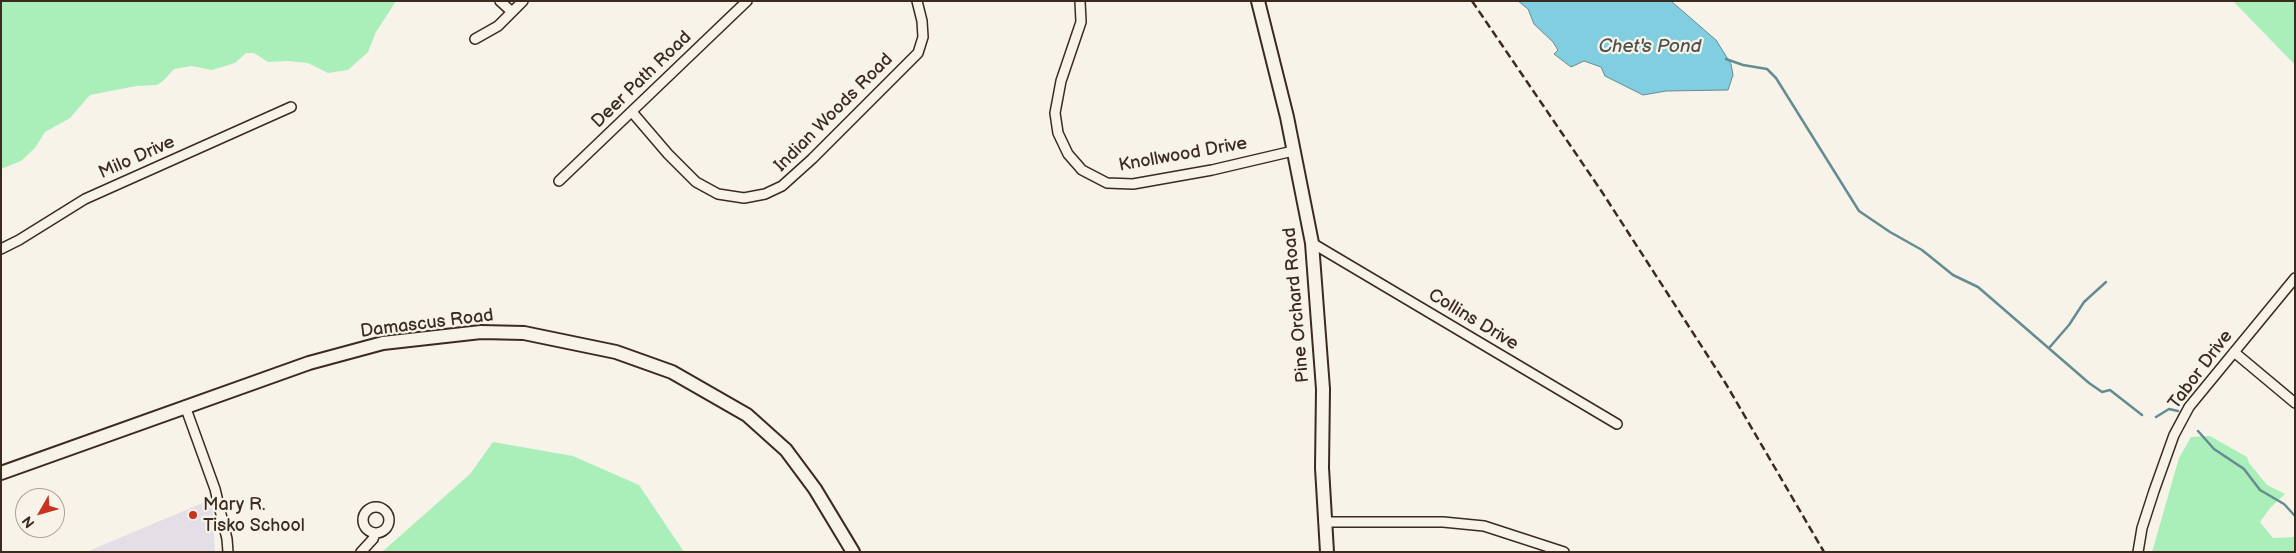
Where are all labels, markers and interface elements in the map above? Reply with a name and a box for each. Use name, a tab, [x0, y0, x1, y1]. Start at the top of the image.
street label: Deer Path Road	[588, 27, 696, 133]
water label: Chet's Pond	[1599, 36, 1701, 58]
street label: Indian Woods Road	[770, 49, 898, 177]
street label: Milo Drive	[96, 132, 178, 184]
street label: Knollwood Drive	[1117, 133, 1249, 177]
street label: Pine Orchard Road	[1279, 227, 1315, 383]
street label: Collins Drive	[1424, 285, 1522, 355]
street label: Damascus Road	[359, 305, 495, 343]
street label: Tabor Drive	[2164, 326, 2238, 414]
north arrow	[15, 488, 65, 538]
place label: Mary R. Tisko School	[203, 494, 305, 536]
marker: Mary R. Tisko School	[187, 509, 199, 521]
text: N	[19, 513, 39, 531]

